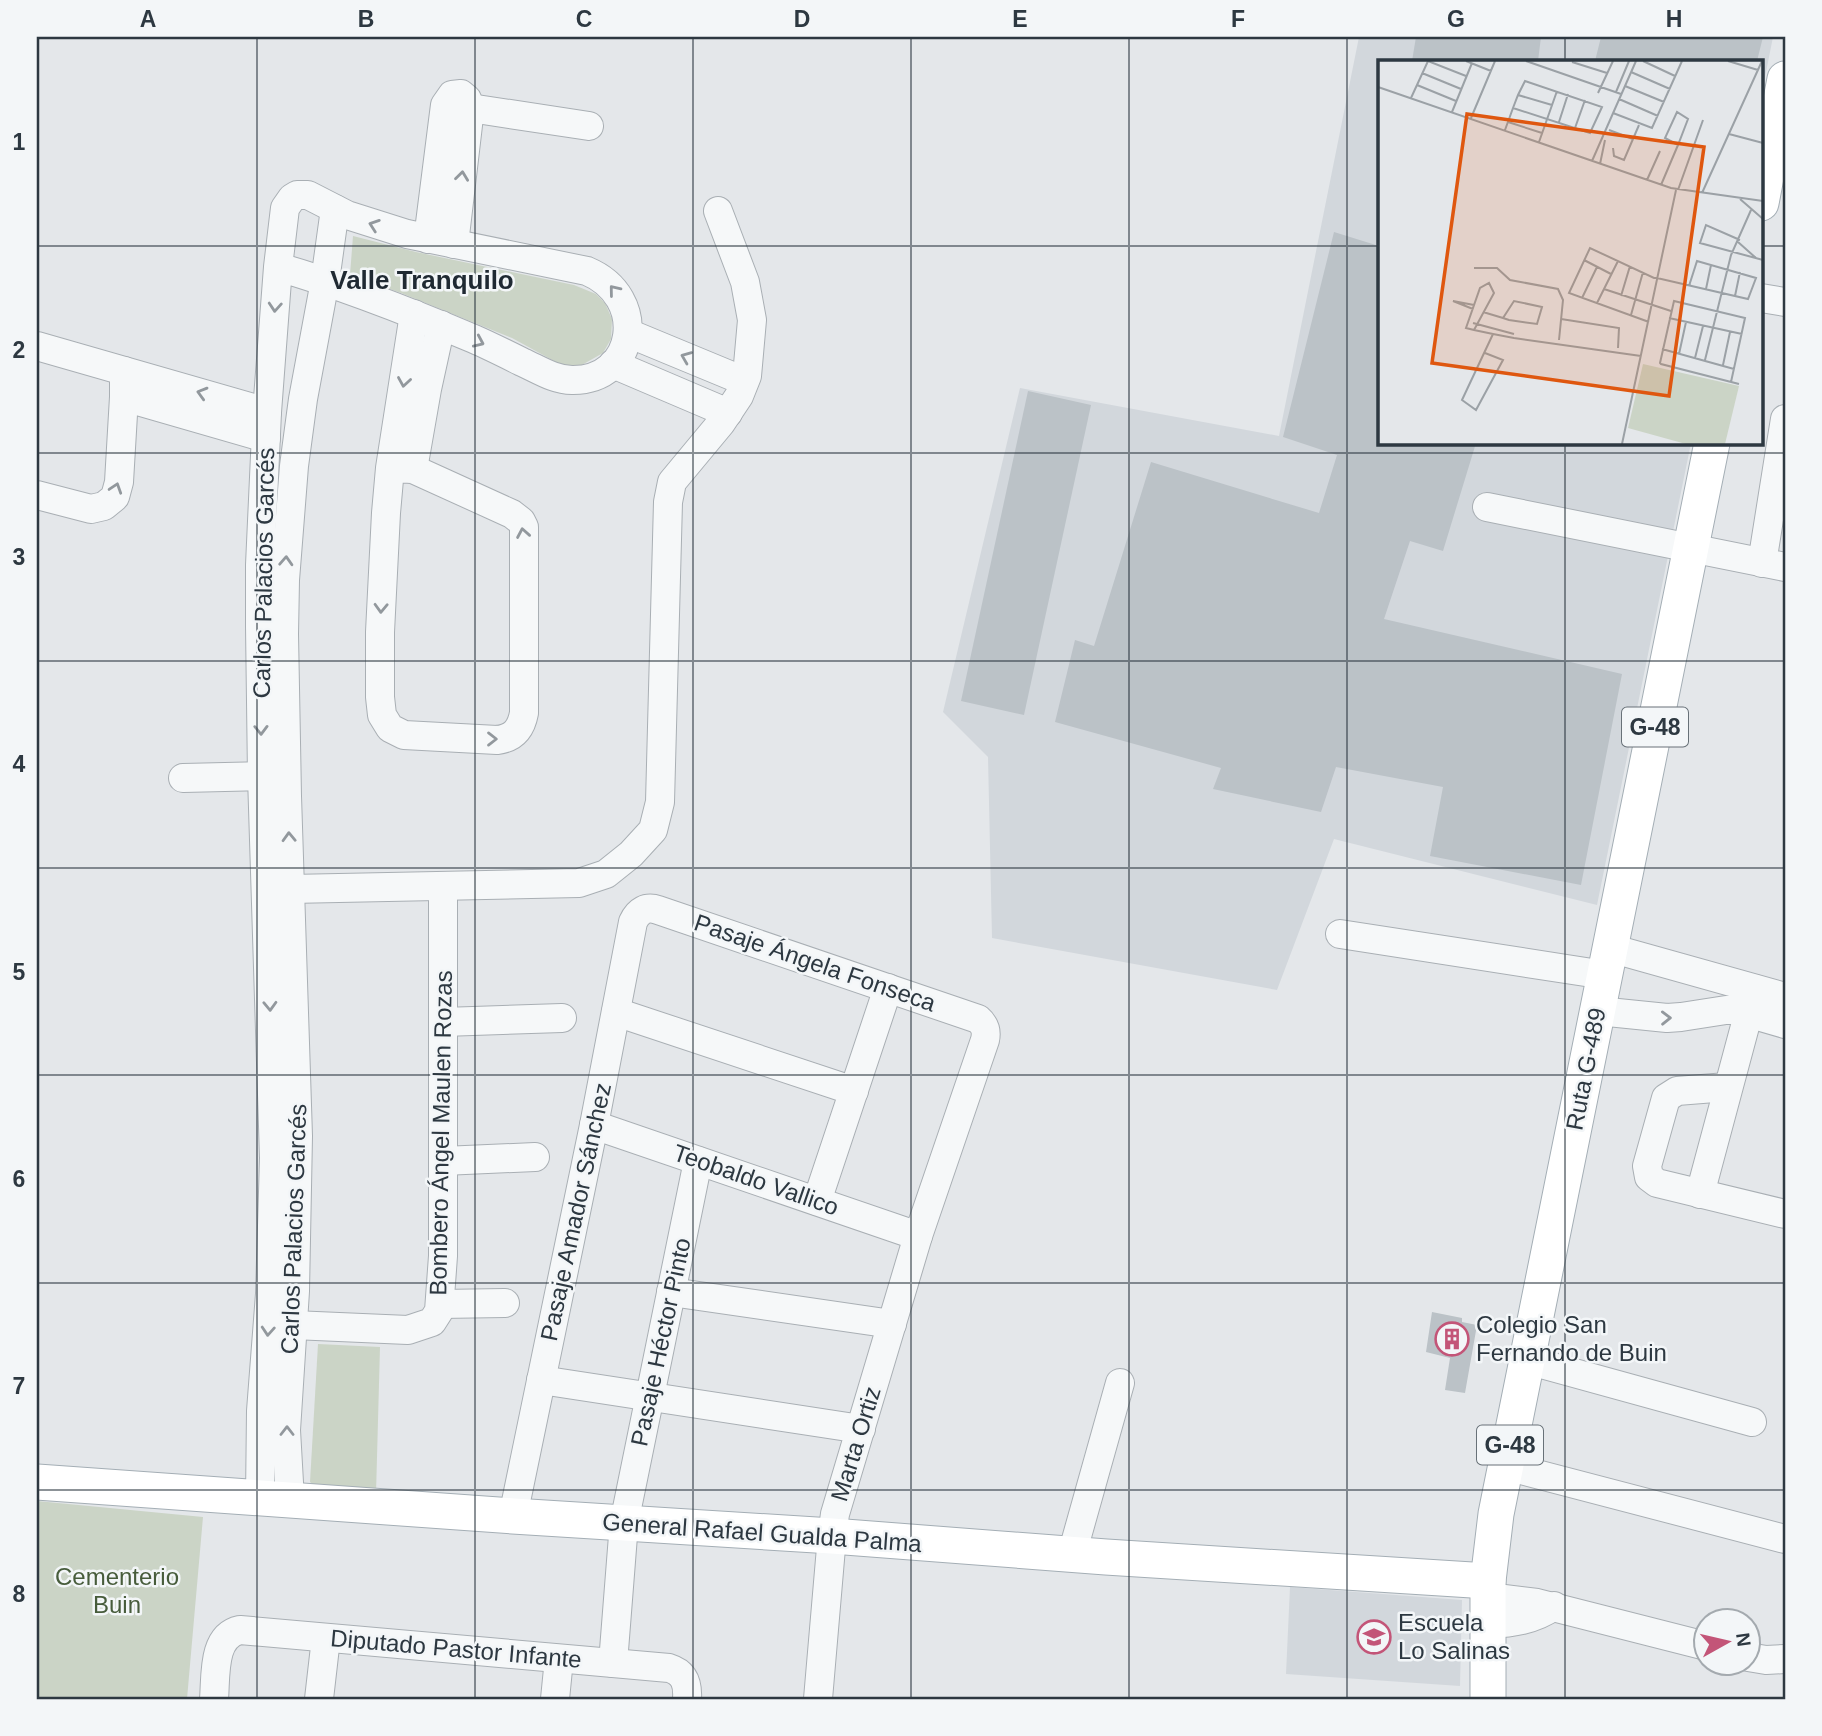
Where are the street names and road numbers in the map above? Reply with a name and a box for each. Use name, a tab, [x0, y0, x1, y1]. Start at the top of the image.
street label: Carlos Palacios Garcés	[248, 447, 279, 699]
road number: G-48	[1622, 708, 1688, 747]
street label: Pasaje Ángela Fonseca	[691, 908, 940, 1017]
street label: Bombero Ángel Maulen Rozas	[424, 970, 457, 1296]
street label: Ruta G-489	[1560, 1005, 1611, 1132]
street label: Pasaje Amador Sánchez	[535, 1081, 616, 1343]
street label: Carlos Palacios Garcés	[276, 1103, 311, 1355]
street label: Teobaldo Vallico	[670, 1139, 842, 1220]
street label: Pasaje Héctor Pinto	[625, 1235, 696, 1448]
street label: Marta Ortiz	[825, 1383, 886, 1505]
road number: G-48	[1477, 1426, 1543, 1464]
street label: General Rafael Gualda Palma	[601, 1508, 923, 1557]
street label: Diputado Pastor Infante	[329, 1624, 583, 1673]

